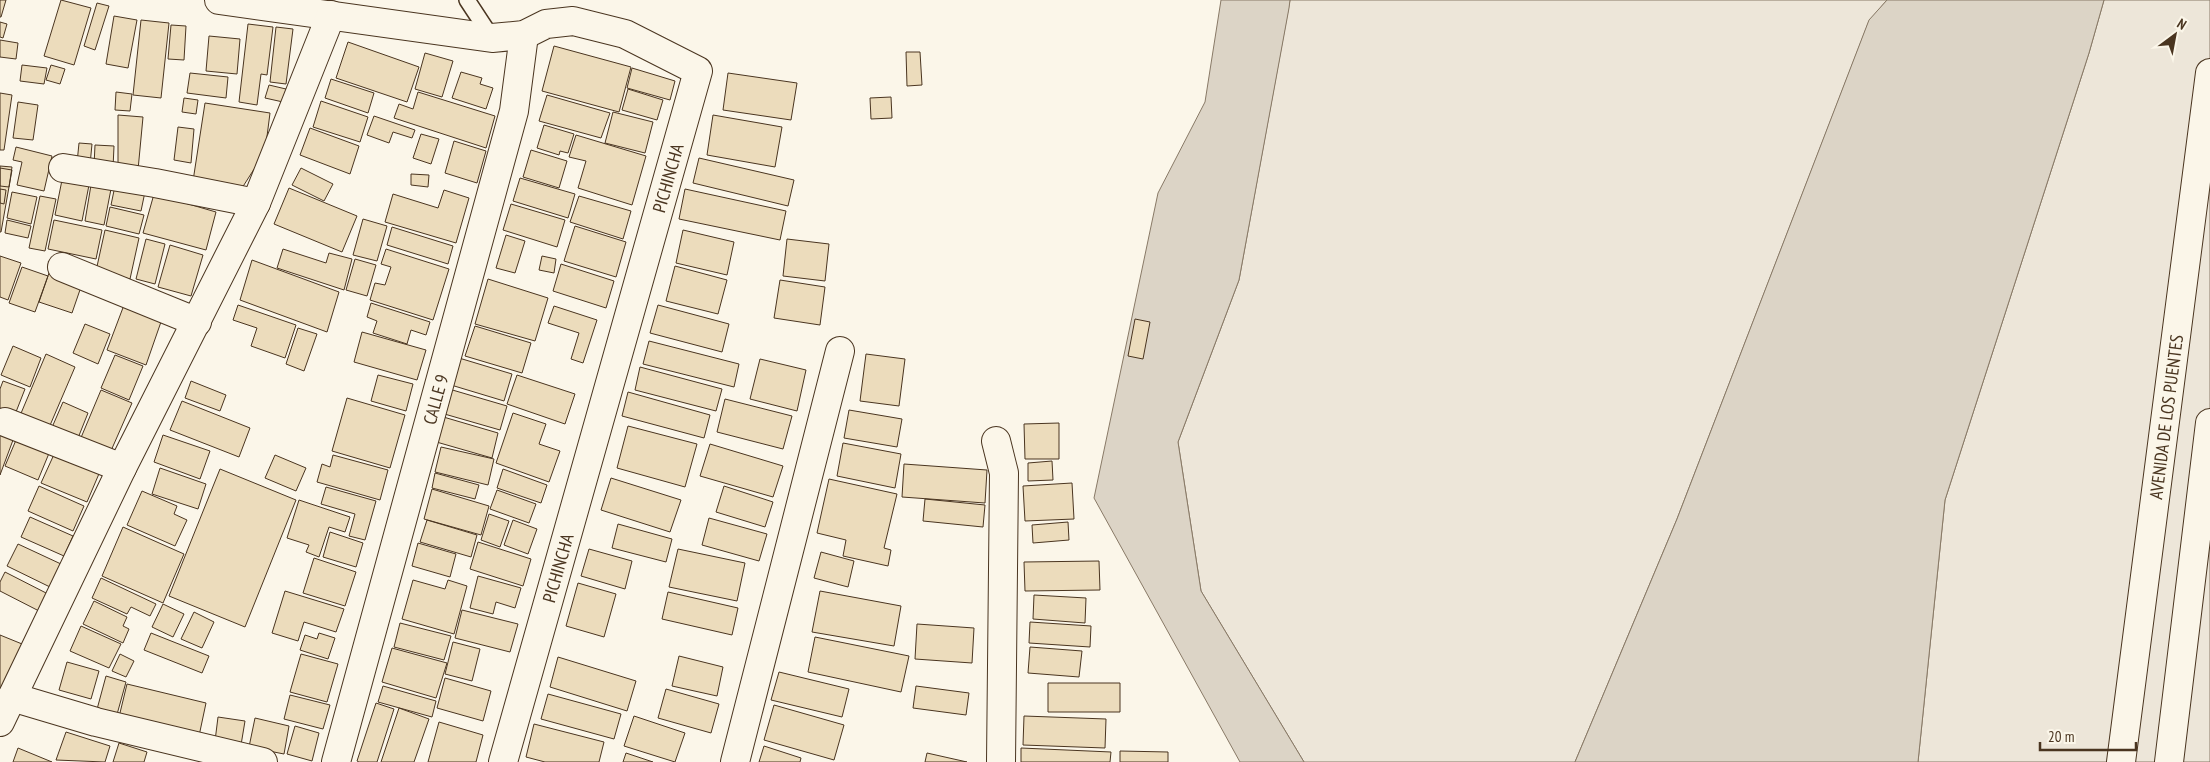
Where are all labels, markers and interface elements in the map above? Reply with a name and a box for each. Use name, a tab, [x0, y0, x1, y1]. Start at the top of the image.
north arrow	[2150, 10, 2200, 60]
text: N	[2174, 14, 2190, 34]
street label: PICHINCHA	[647, 140, 689, 215]
street label: AVENIDA DE LOS PUENTES	[2144, 333, 2188, 501]
street label: CALLE 9	[417, 372, 453, 427]
street label: PICHINCHA	[537, 530, 579, 605]
scale bar	[2040, 720, 2136, 752]
text: 20 m	[2048, 727, 2074, 746]

